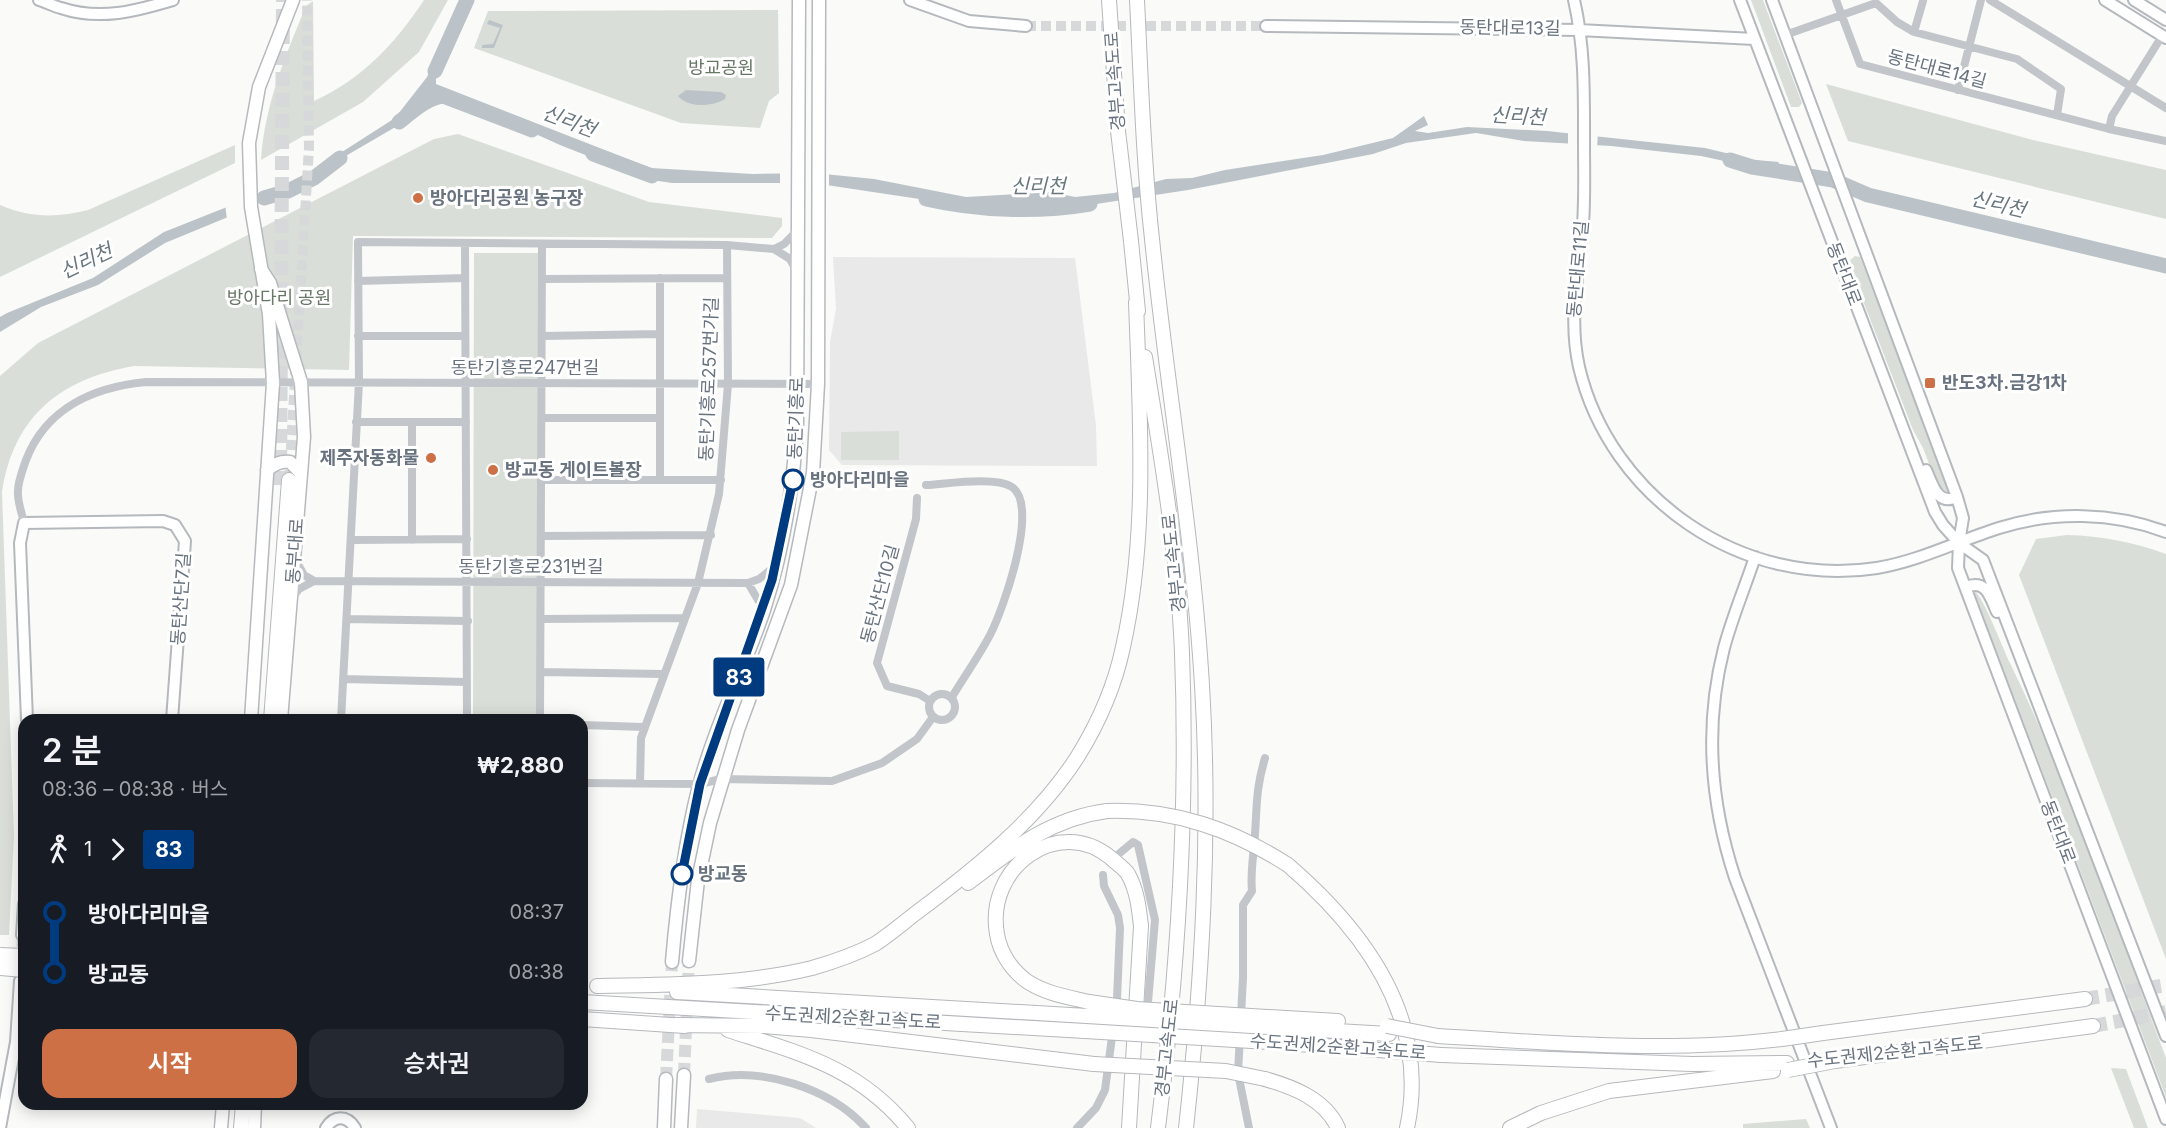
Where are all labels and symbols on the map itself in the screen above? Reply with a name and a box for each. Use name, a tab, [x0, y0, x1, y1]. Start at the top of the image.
street label: 동탄대로13길	[1459, 16, 1561, 39]
street label: 경부고속도로	[1101, 31, 1128, 131]
street label: 동탄대로14길	[1885, 45, 1989, 92]
park label: 방교공원	[688, 57, 754, 78]
water label: 신리천	[539, 100, 601, 143]
water label: 신리천	[1490, 103, 1549, 130]
water label: 신리천	[1010, 174, 1068, 198]
water label: 신리천	[1968, 186, 2030, 222]
place label: 방아다리공원 농구장	[430, 187, 584, 208]
marker: 방아다리공원 농구장	[411, 191, 425, 205]
street label: 동탄대로11길	[1563, 220, 1592, 318]
water label: 신리천	[56, 237, 118, 284]
street label: 동탄대로	[1823, 239, 1866, 309]
park label: 방아다리 공원	[227, 287, 331, 308]
street label: 동탄기흥로257번가길	[695, 296, 722, 462]
street label: 동탄기흥로247번길	[451, 357, 599, 378]
place label: 반도3차.금강1차	[1942, 372, 2067, 393]
street label: 동탄기흥로	[784, 376, 807, 460]
marker: 반도3차.금강1차	[1923, 376, 1937, 390]
place label: 제주자동화물	[320, 447, 419, 468]
marker: 제주자동화물	[424, 451, 438, 465]
place label: 방교동 게이트볼장	[505, 459, 642, 480]
marker: 방교동 게이트볼장	[486, 463, 500, 477]
marker: 방아다리마을	[782, 469, 804, 491]
place label: 방아다리마을	[810, 469, 909, 490]
street label: 경부고속도로	[1158, 513, 1189, 614]
street label: 동부대로	[282, 517, 307, 585]
street label: 동탄산단10길	[856, 542, 903, 646]
street label: 동탄산단7길	[167, 552, 194, 646]
street label: 동탄기흥로231번길	[458, 556, 604, 577]
line badge: 83	[712, 658, 766, 696]
street label: 동탄대로	[2037, 797, 2080, 867]
marker: 방교동	[671, 863, 693, 885]
place label: 방교동	[698, 863, 748, 884]
street label: 경부고속도로	[1151, 997, 1182, 1098]
street label: 수도권제2순환고속도로	[764, 1002, 942, 1033]
street label: 수도권제2순환고속도로	[1249, 1030, 1427, 1063]
street label: 수도권제2순환고속도로	[1806, 1032, 1984, 1071]

